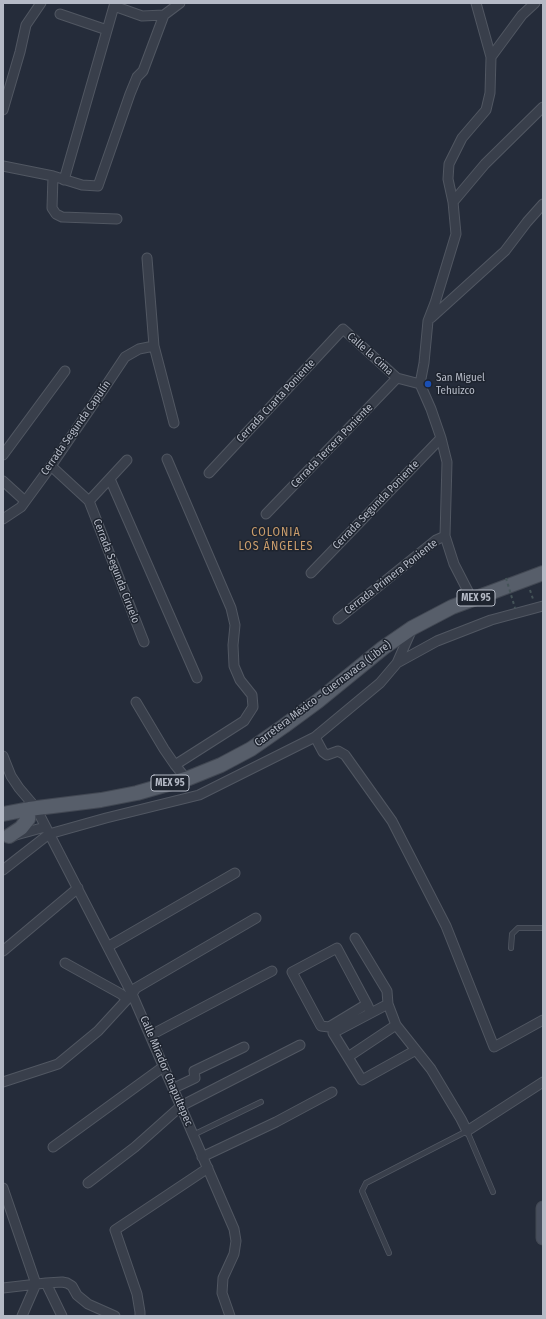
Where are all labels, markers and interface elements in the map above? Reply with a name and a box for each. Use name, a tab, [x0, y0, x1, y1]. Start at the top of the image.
street label: Calle la Cima	[344, 330, 396, 378]
street label: Cerrada Cuarta Poniente	[234, 357, 318, 445]
place label: San Miguel Tehuizco	[436, 371, 485, 397]
street label: Cerrada Segunda Capulín	[38, 378, 114, 478]
marker: San Miguel Tehuizco	[423, 379, 433, 389]
street label: Cerrada Tercera Poniente	[288, 401, 376, 491]
street label: Cerrada Segunda Poniente	[330, 458, 422, 552]
street label: Cerrada Segunda Ciruelo	[90, 517, 142, 625]
district label: COLONIA LOS ÁNGELES	[239, 526, 313, 554]
street label: Cerrada Primera Poniente	[342, 536, 440, 618]
road number: MEX 95	[457, 590, 495, 606]
street label: Carretera México - Cuernavaca (Libre)	[252, 638, 394, 750]
road number: MEX 95	[151, 775, 189, 791]
street label: Calle Mirador Chapultepec	[137, 1014, 195, 1128]

